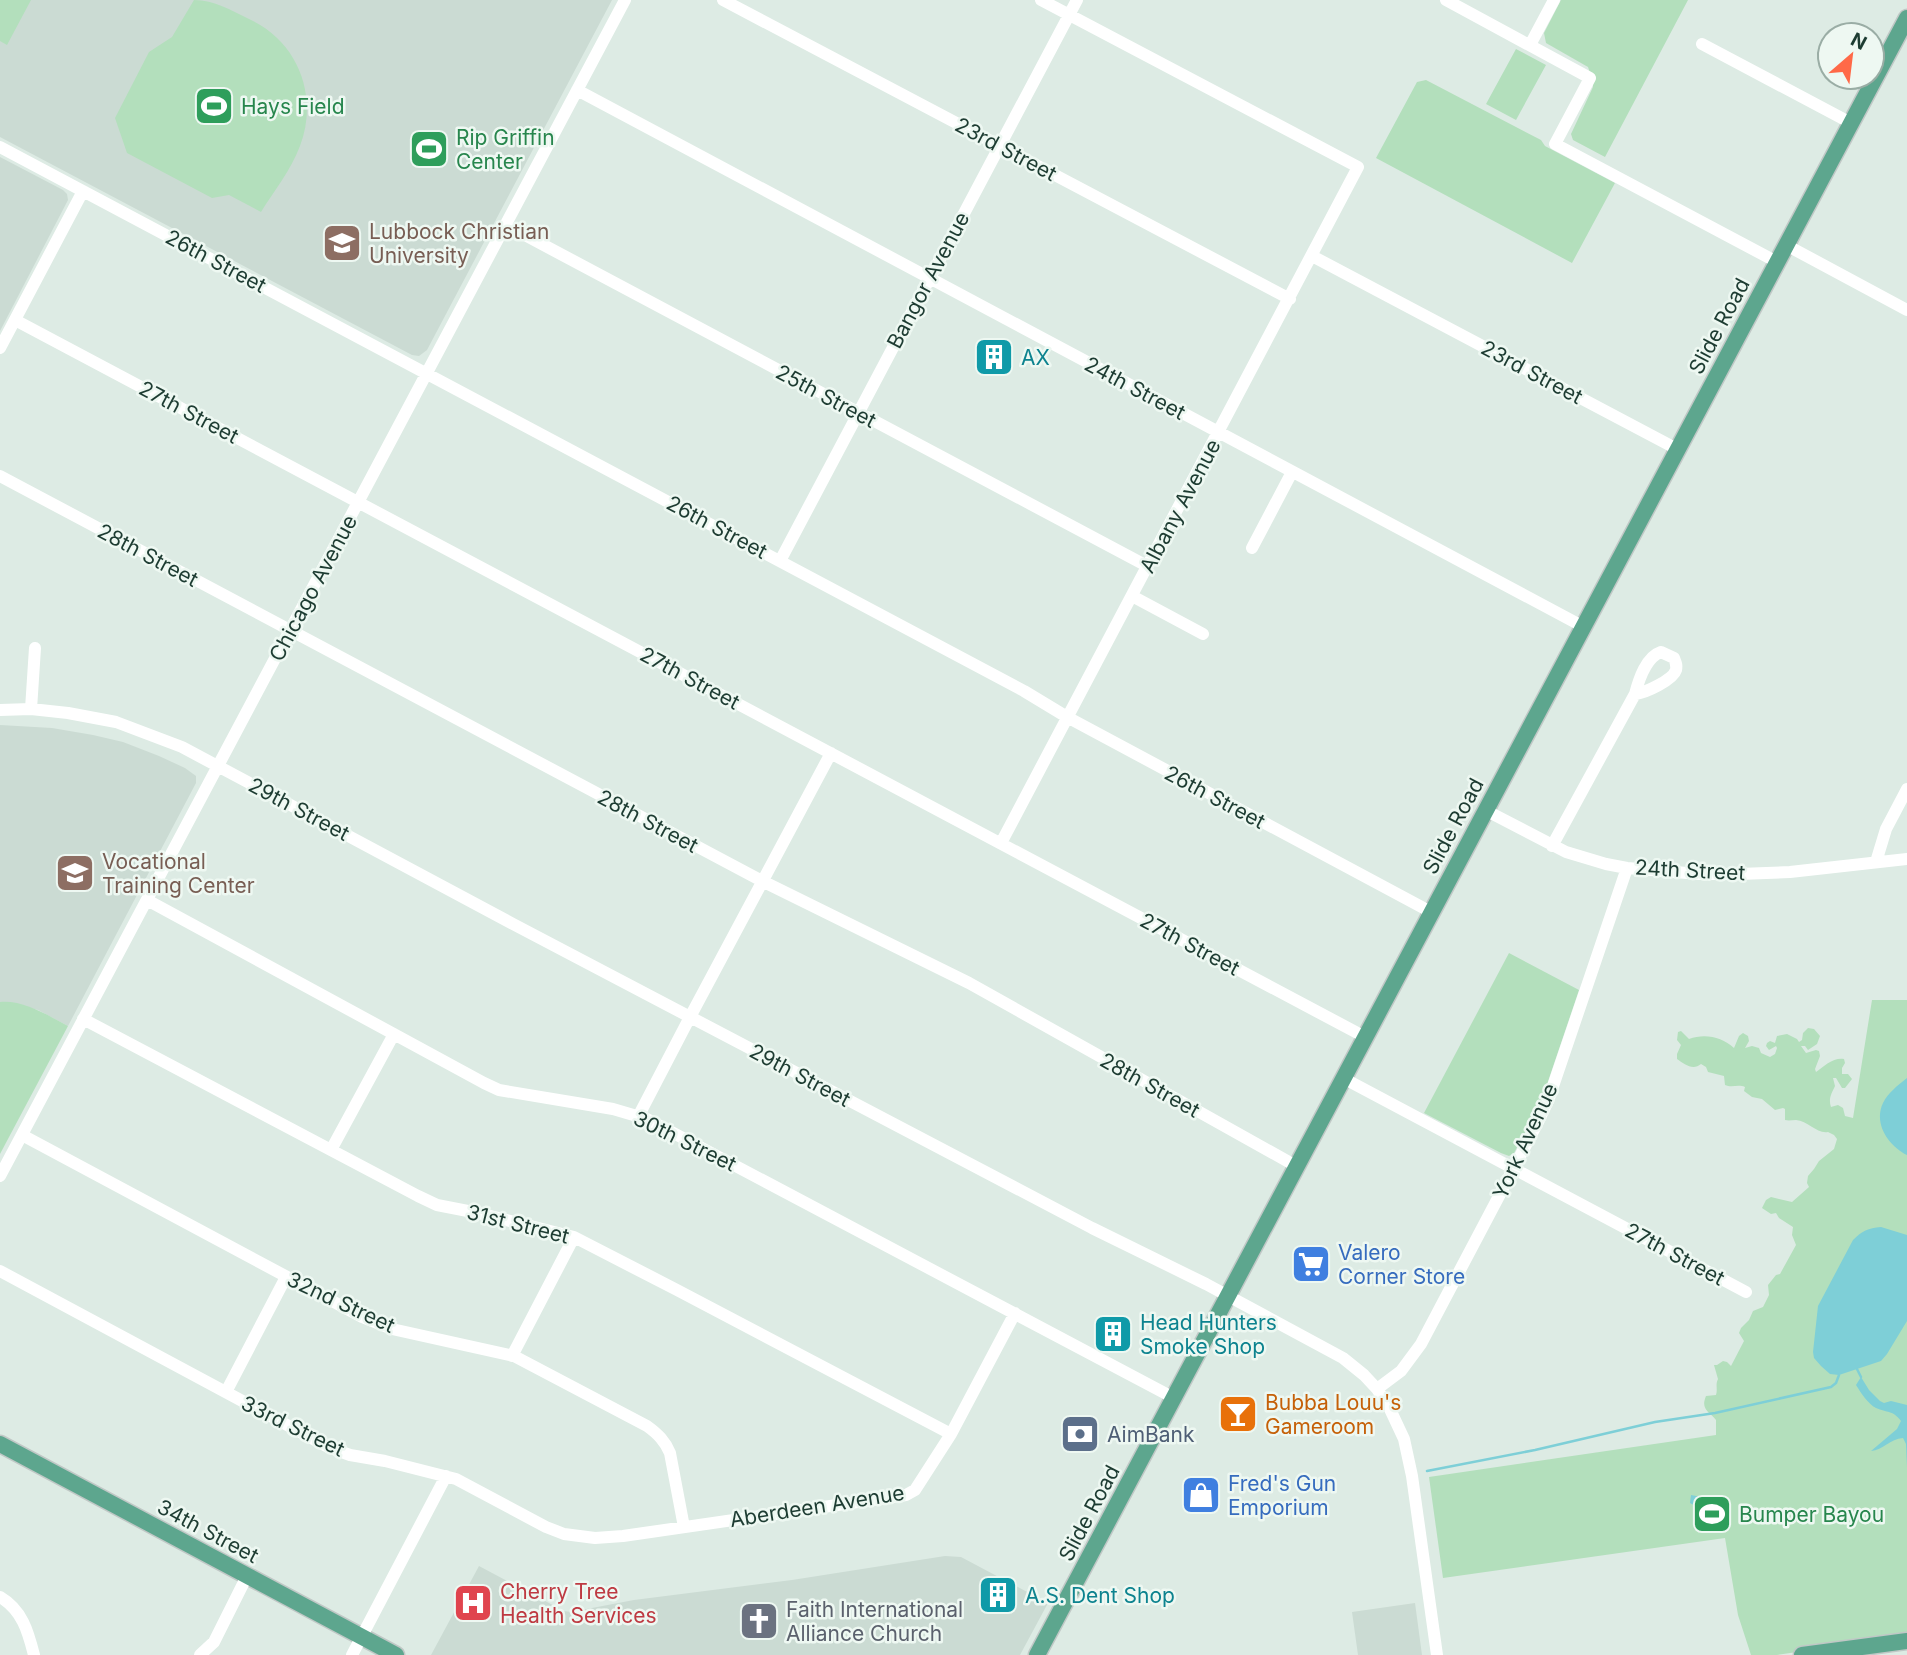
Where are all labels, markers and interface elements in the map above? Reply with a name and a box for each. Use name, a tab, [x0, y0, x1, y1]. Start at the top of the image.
north arrow	[1816, 21, 1886, 91]
text: N	[1847, 28, 1871, 55]
sports icon: Hays Field	[193, 85, 235, 127]
place label: Hays Field	[241, 94, 345, 119]
street label: 23rd Street	[951, 112, 1061, 186]
place label: Rip Griffin Center	[456, 125, 555, 174]
sports icon: Rip Griffin Center	[408, 128, 450, 170]
street label: Bangor Avenue	[882, 207, 974, 353]
place label: Lubbock Christian University	[369, 219, 549, 268]
school or university icon: Lubbock Christian University	[321, 222, 363, 264]
street label: 26th Street	[161, 224, 271, 298]
street label: Slide Road	[1683, 274, 1755, 378]
street label: 23rd Street	[1477, 335, 1587, 409]
building icon: AX	[973, 336, 1015, 378]
place label: AX	[1021, 345, 1050, 370]
street label: 24th Street	[1080, 351, 1190, 425]
street label: 25th Street	[772, 359, 881, 433]
street label: 27th Street	[135, 375, 243, 449]
street label: Albany Avenue	[1134, 435, 1226, 577]
street label: 26th Street	[662, 490, 772, 564]
street label: Chicago Avenue	[264, 511, 362, 665]
street label: 28th Street	[93, 518, 203, 592]
street label: 27th Street	[636, 641, 744, 715]
street label: 26th Street	[1160, 760, 1270, 834]
street label: 29th Street	[244, 772, 354, 846]
street label: Slide Road	[1417, 774, 1489, 878]
street label: 28th Street	[593, 784, 703, 858]
place label: Vocational Training Center	[102, 849, 255, 898]
school or university icon: Vocational Training Center	[54, 852, 96, 894]
street label: 24th Street	[1634, 855, 1746, 885]
street label: 27th Street	[1136, 907, 1244, 981]
street label: 29th Street	[745, 1038, 855, 1112]
street label: 28th Street	[1096, 1047, 1204, 1123]
street label: York Avenue	[1487, 1079, 1563, 1203]
street label: 30th Street	[630, 1105, 740, 1177]
street label: 31st Street	[464, 1199, 572, 1249]
street label: 27th Street	[1621, 1217, 1729, 1291]
place label: Valero Corner Store	[1338, 1240, 1465, 1289]
supermarket icon: Valero Corner Store	[1290, 1243, 1332, 1285]
street label: 32nd Street	[283, 1266, 399, 1338]
place label: Head Hunters Smoke Shop	[1140, 1310, 1277, 1359]
building icon: Head Hunters Smoke Shop	[1092, 1313, 1134, 1355]
street label: 33rd Street	[237, 1390, 349, 1462]
place label: Bubba Louu's Gameroom	[1265, 1390, 1401, 1439]
bar icon: Bubba Louu's Gameroom	[1217, 1393, 1259, 1435]
bank icon: AimBank	[1059, 1413, 1101, 1455]
place label: AimBank	[1107, 1422, 1195, 1447]
street label: Slide Road	[1053, 1461, 1125, 1565]
place label: Fred's Gun Emporium	[1228, 1471, 1336, 1520]
shop icon: Fred's Gun Emporium	[1180, 1474, 1222, 1516]
street label: Aberdeen Avenue	[728, 1480, 906, 1532]
sports icon: Bumper Bayou	[1691, 1493, 1733, 1535]
street label: 34th Street	[153, 1494, 263, 1568]
place label: Bumper Bayou	[1739, 1502, 1884, 1527]
building icon: A.S. Dent Shop	[977, 1574, 1019, 1616]
place label: Cherry Tree Health Services	[500, 1579, 657, 1628]
hospital icon: Cherry Tree Health Services	[452, 1582, 494, 1624]
place label: A.S. Dent Shop	[1025, 1583, 1175, 1608]
place label: Faith International Alliance Church	[786, 1597, 963, 1646]
church icon: Faith International Alliance Church	[738, 1600, 780, 1642]

